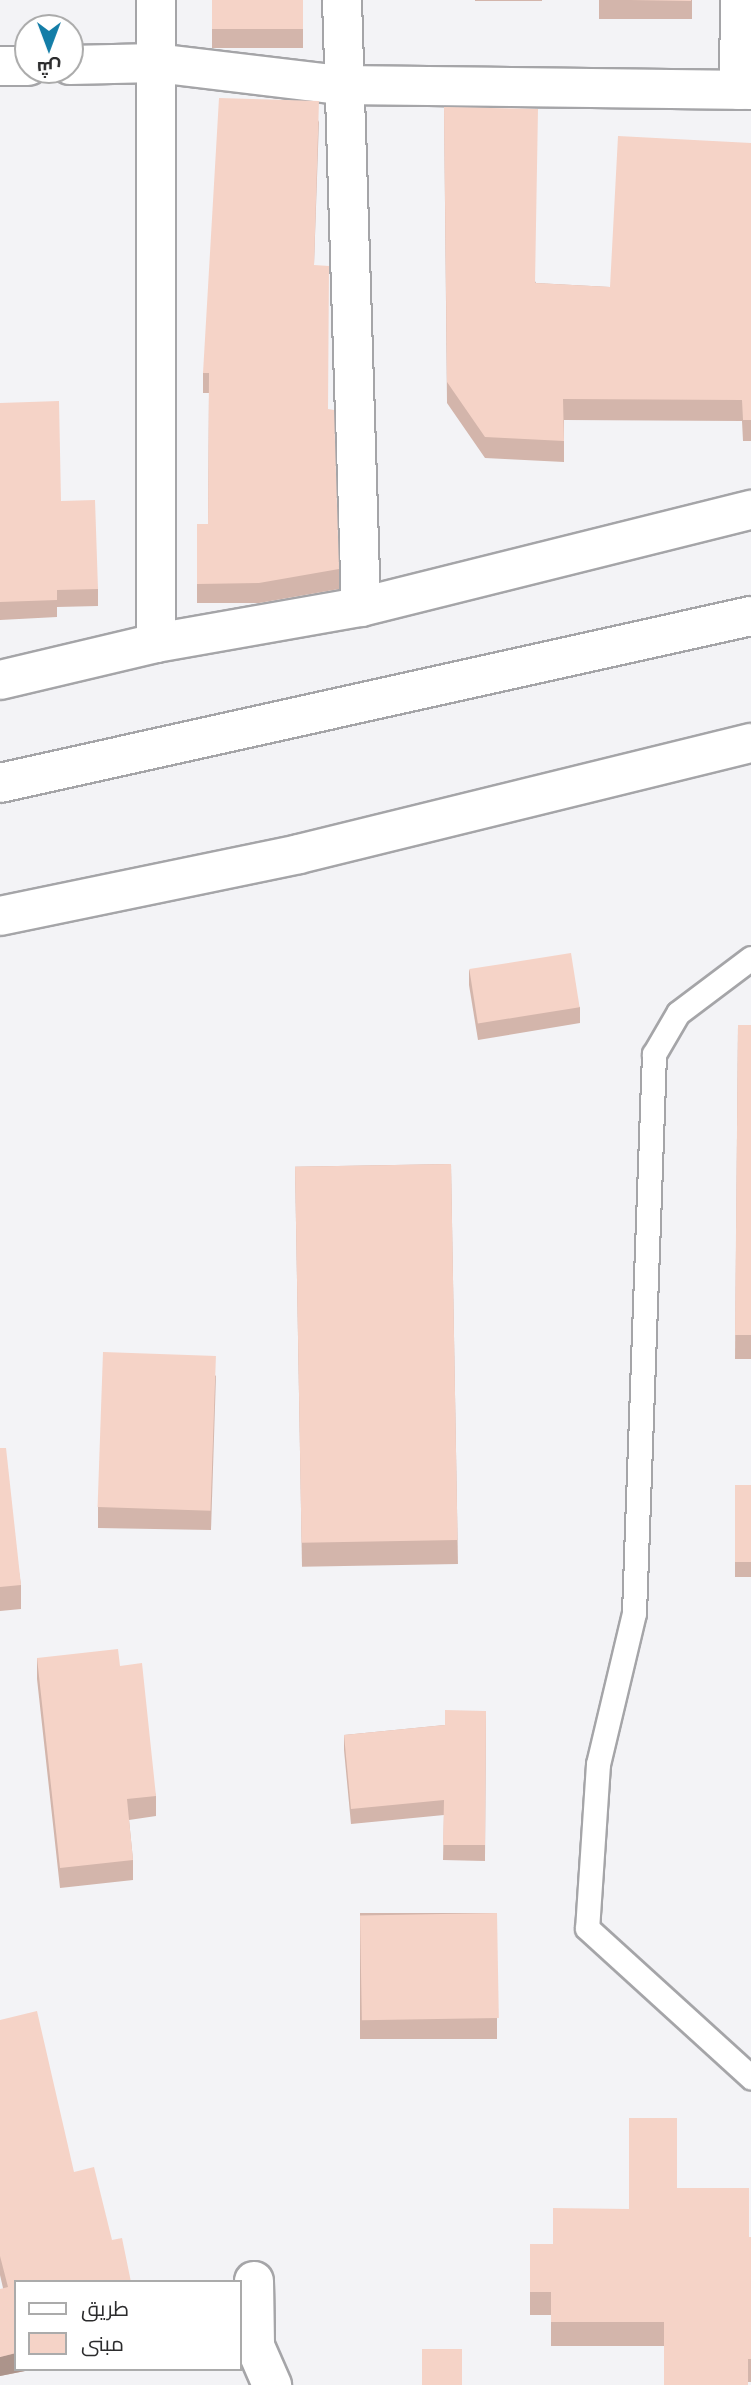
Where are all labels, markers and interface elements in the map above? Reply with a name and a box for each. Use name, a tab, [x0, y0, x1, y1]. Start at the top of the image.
north arrow	[14, 14, 84, 84]
text: ش	[37, 56, 61, 81]
legend	[14, 2280, 242, 2371]
text: طريق	[81, 2295, 129, 2322]
text: مبنى	[81, 2330, 124, 2357]

